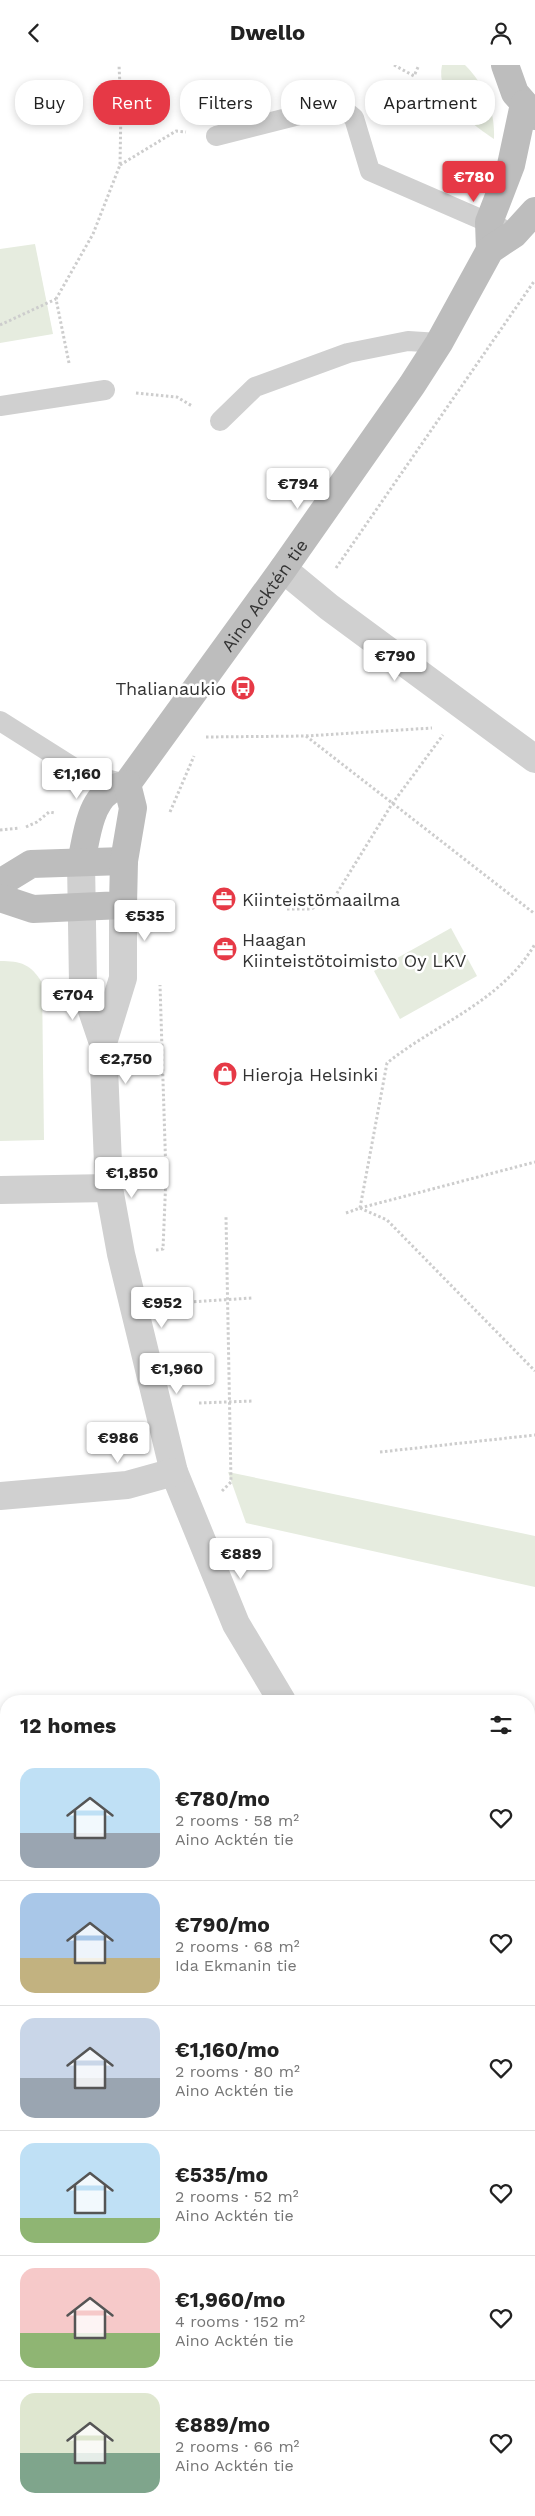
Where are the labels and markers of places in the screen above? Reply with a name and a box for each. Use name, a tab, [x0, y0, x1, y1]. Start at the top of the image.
pin: €780	[444, 161, 504, 203]
pin: €794	[268, 467, 328, 510]
pin: €790	[365, 639, 425, 682]
bus stop icon: Thalianaukio	[230, 675, 256, 701]
place label: Thalianaukio	[115, 678, 226, 699]
pin: €1,160	[36, 757, 118, 800]
office icon: Kiinteistömaailma	[211, 886, 237, 912]
place label: Kiinteistömaailma	[242, 889, 400, 910]
pin: €535	[115, 899, 175, 942]
place label: Haagan Kiinteistötoimisto Oy LKV	[242, 929, 467, 971]
office icon: Haagan Kiinteistötoimisto Oy LKV	[212, 936, 238, 962]
pin: €704	[43, 979, 103, 1021]
pin: €2,750	[85, 1043, 167, 1085]
shop icon: Hieroja Helsinki	[212, 1061, 238, 1087]
place label: Hieroja Helsinki	[242, 1064, 378, 1085]
pin: €1,850	[91, 1157, 173, 1199]
pin: €952	[132, 1287, 192, 1329]
pin: €1,960	[136, 1353, 218, 1395]
pin: €986	[88, 1421, 148, 1464]
pin: €889	[211, 1537, 271, 1580]

